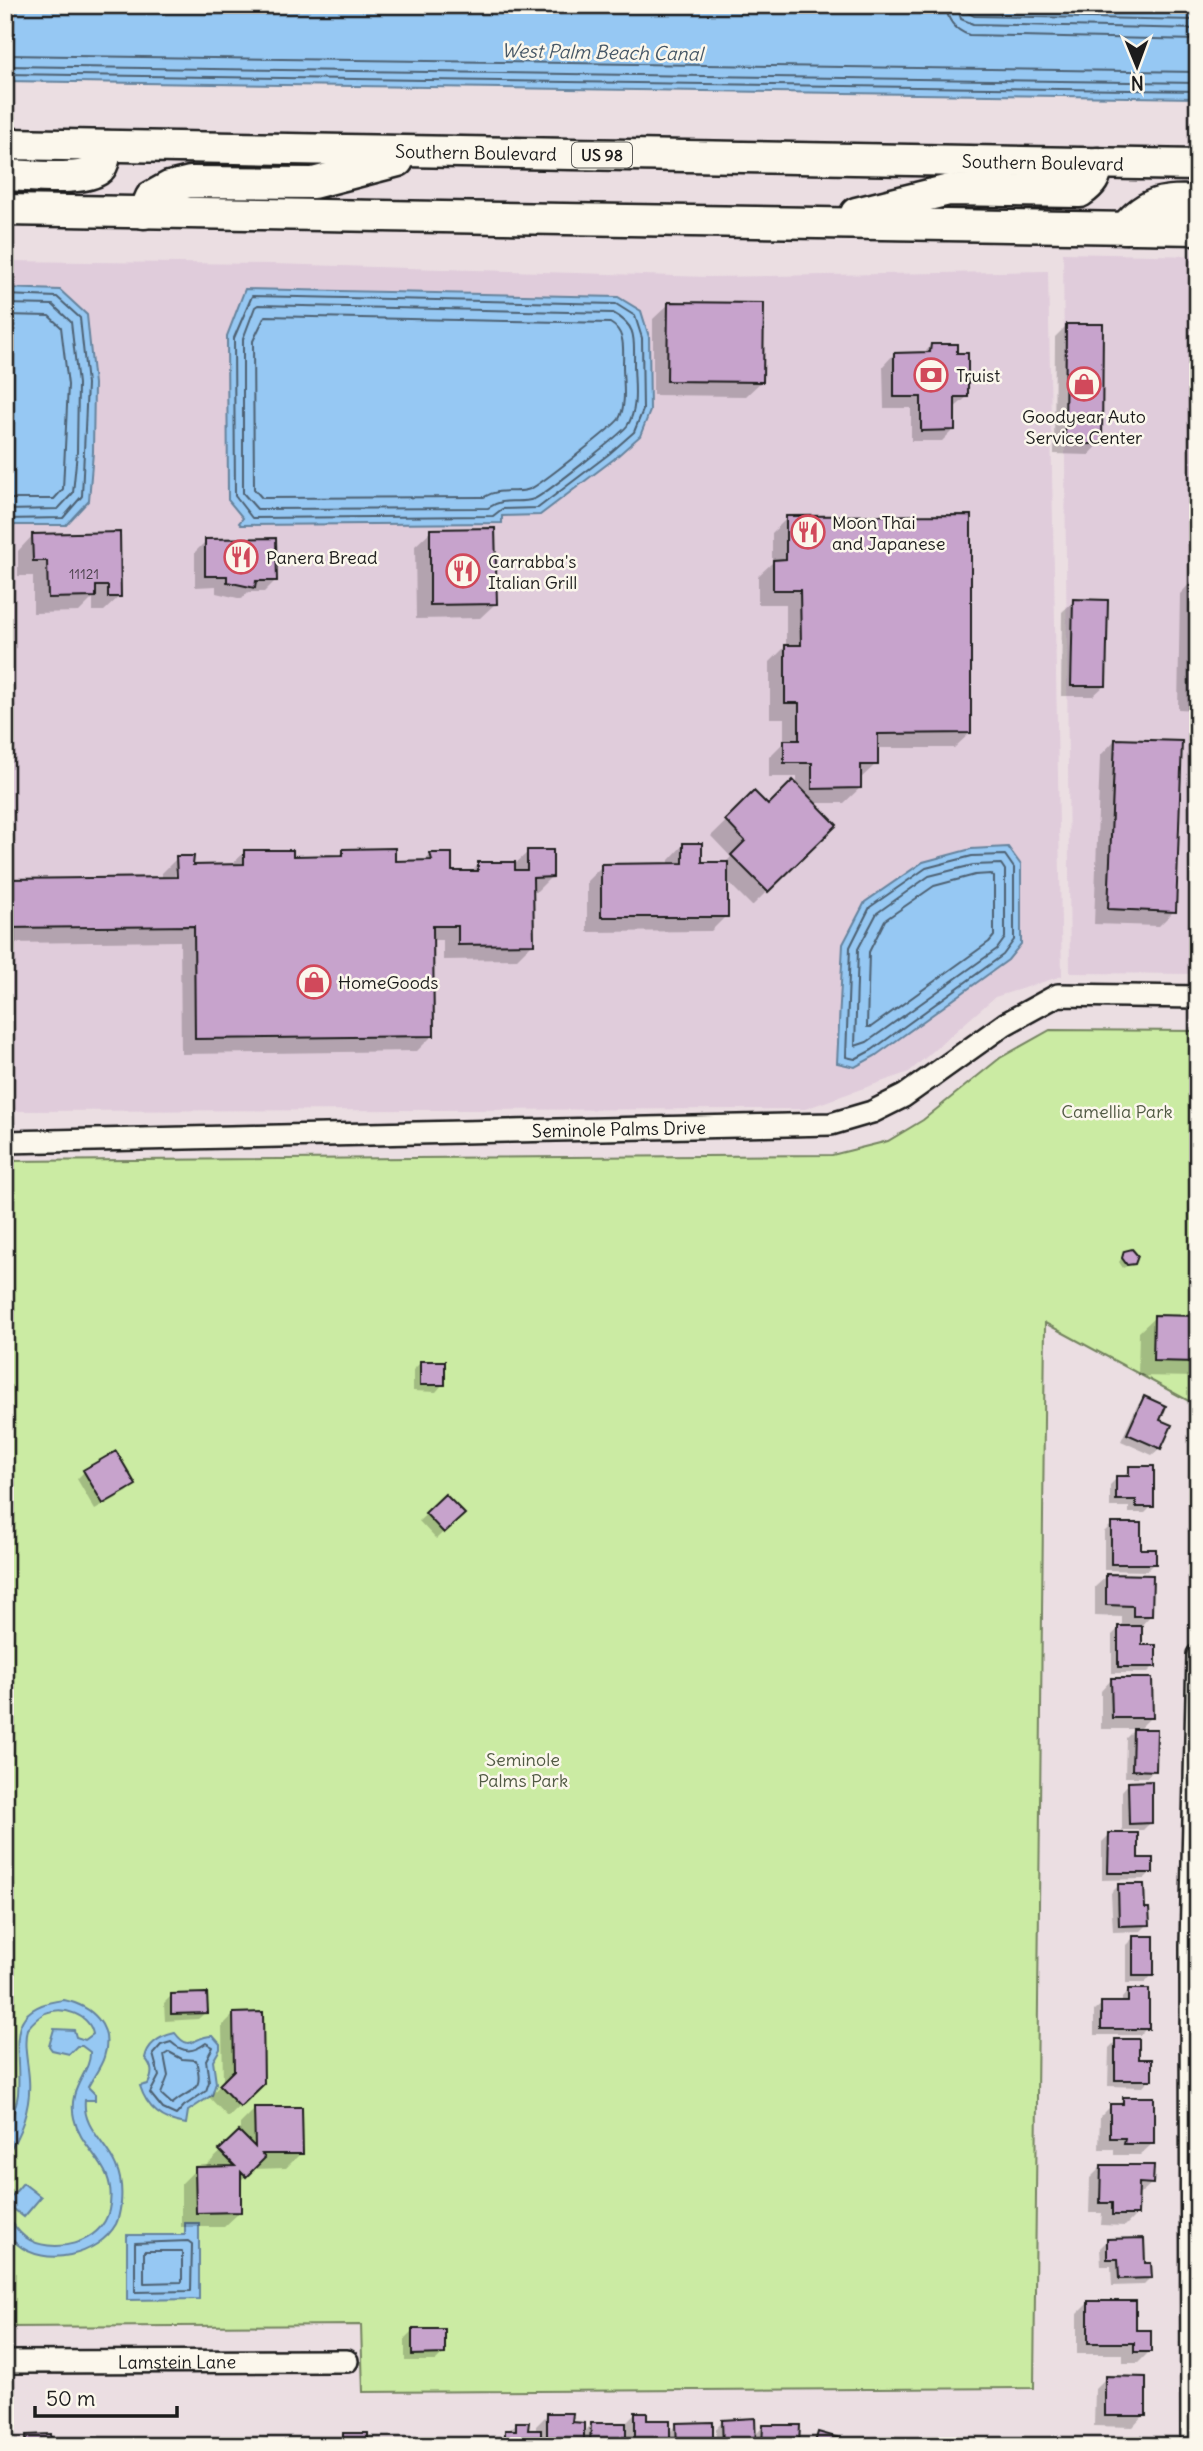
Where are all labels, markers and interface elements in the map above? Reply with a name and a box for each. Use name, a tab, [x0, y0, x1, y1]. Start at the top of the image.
north arrow	[1102, 32, 1172, 102]
water label: West Palm Beach Canal	[501, 38, 706, 66]
text: N	[1131, 71, 1144, 95]
street label: Southern Boulevard	[395, 139, 557, 165]
road number: US 98	[572, 142, 632, 168]
street label: Southern Boulevard	[962, 149, 1124, 175]
bank icon: Truist	[912, 356, 950, 394]
place label: Truist	[956, 364, 1000, 387]
shop icon: Goodyear Auto Service Center	[1065, 365, 1103, 403]
place label: Goodyear Auto Service Center	[1022, 405, 1146, 449]
place label: Moon Thai and Japanese	[832, 511, 946, 555]
restaurant icon: Moon Thai and Japanese	[789, 513, 827, 551]
restaurant icon: Panera Bread	[222, 538, 260, 576]
place label: Panera Bread	[266, 546, 378, 569]
place label: Carrabba's Italian Grill	[488, 550, 577, 594]
restaurant icon: Carrabba's Italian Grill	[444, 552, 482, 590]
house number: 11121	[69, 565, 99, 583]
shop icon: HomeGoods	[295, 963, 333, 1001]
place label: HomeGoods	[338, 971, 439, 994]
park label: Camellia Park	[1061, 1100, 1173, 1123]
street label: Seminole Palms Drive	[532, 1115, 706, 1142]
park label: Seminole Palms Park	[478, 1748, 568, 1792]
street label: Lamstein Lane	[118, 2350, 236, 2373]
scale bar	[35, 2374, 177, 2418]
text: 50 m	[46, 2385, 95, 2412]

